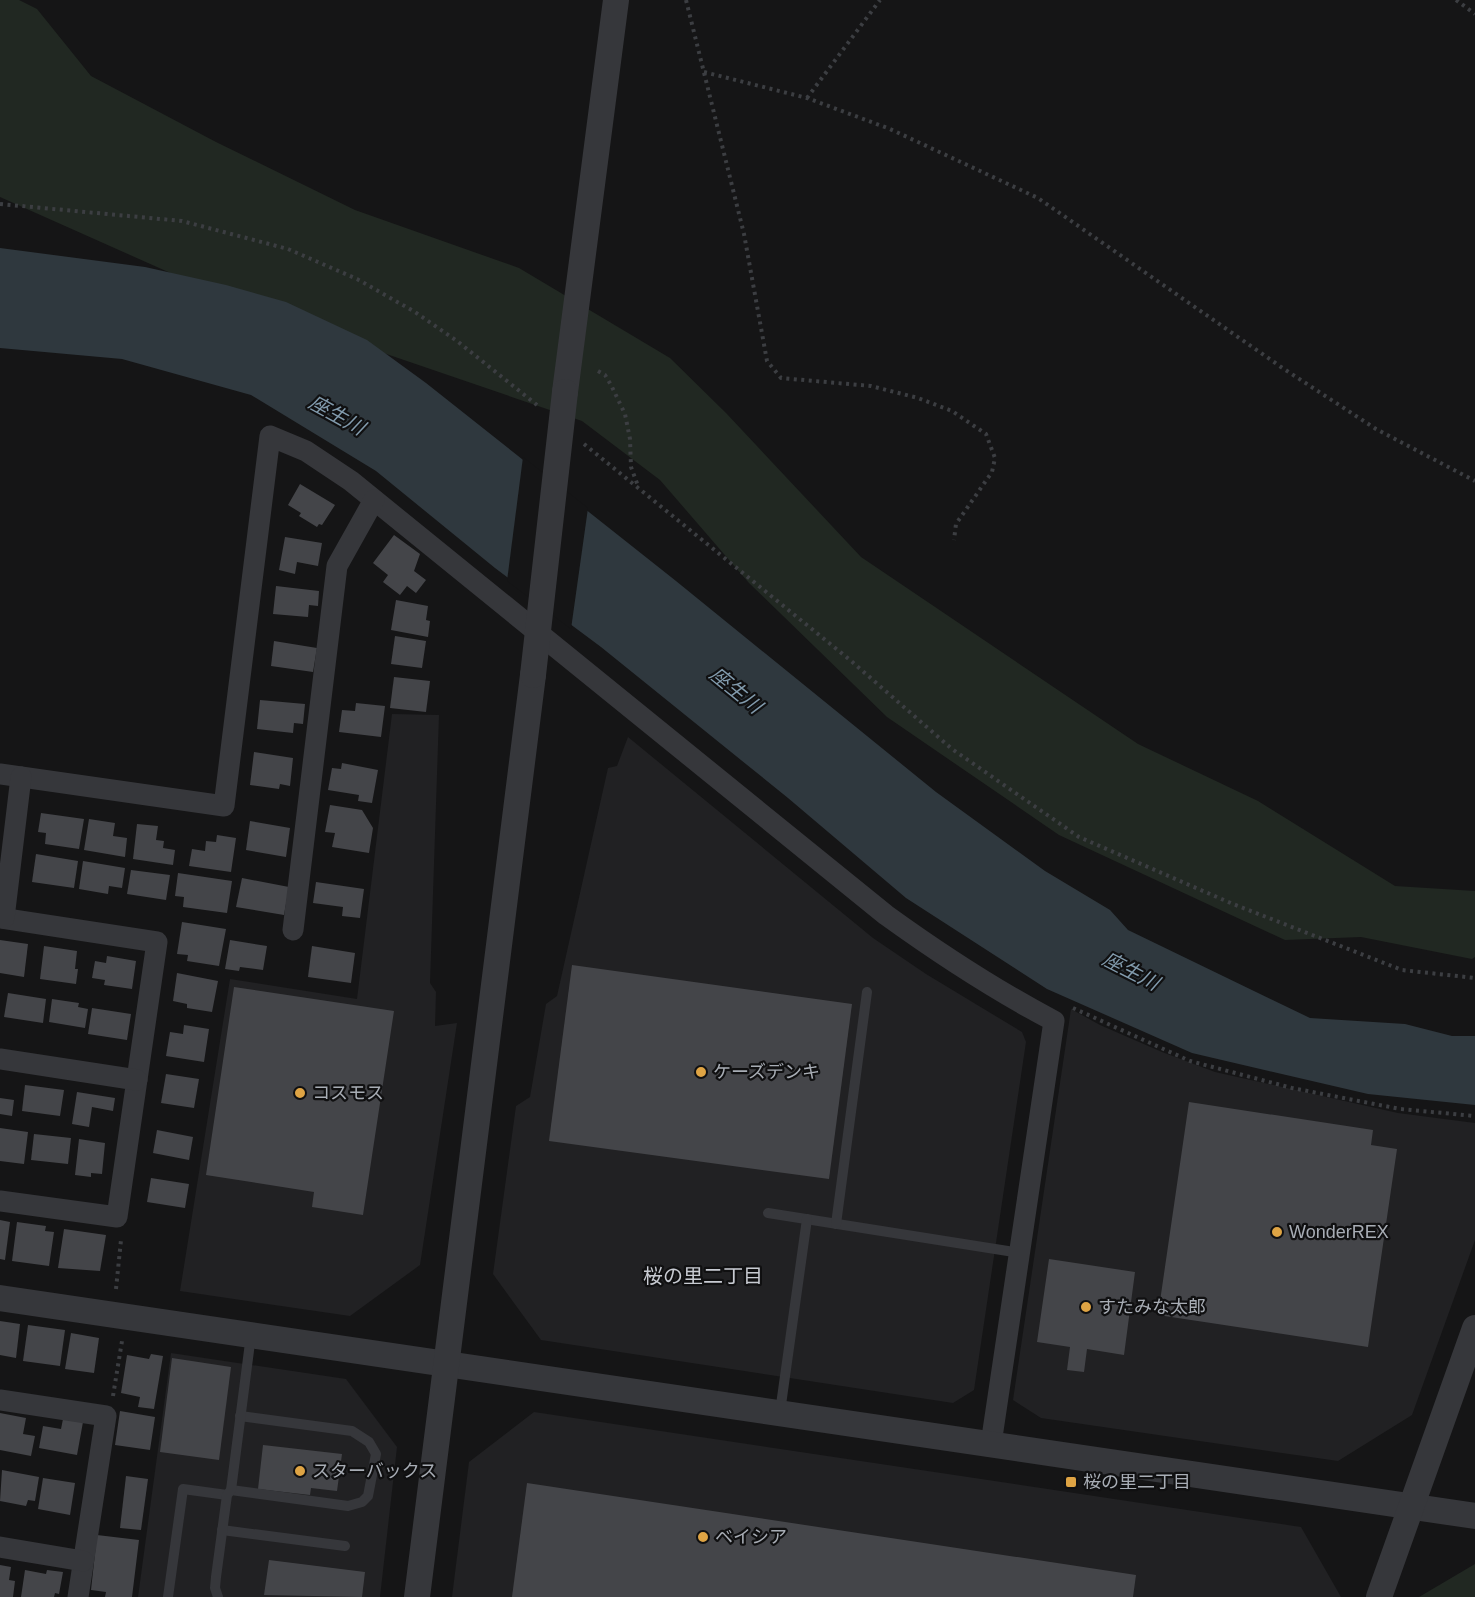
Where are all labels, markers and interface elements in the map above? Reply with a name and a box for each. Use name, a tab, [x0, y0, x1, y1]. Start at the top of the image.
water label: 座生川	[305, 391, 370, 440]
water label: 座生川	[706, 663, 768, 719]
water label: 座生川	[1099, 948, 1165, 995]
place label: ケーズデンキ	[713, 1062, 820, 1082]
marker: ケーズデンキ	[694, 1065, 708, 1079]
place label: コスモス	[312, 1083, 384, 1103]
marker: コスモス	[293, 1086, 307, 1100]
place label: WonderREX	[1289, 1222, 1389, 1242]
marker: WonderREX	[1270, 1225, 1284, 1239]
district label: 桜の里二丁目	[643, 1265, 763, 1287]
place label: すたみな太郎	[1098, 1297, 1206, 1317]
marker: すたみな太郎	[1079, 1300, 1093, 1314]
place label: スターバックス	[312, 1461, 437, 1481]
marker: スターバックス	[293, 1464, 307, 1478]
place label: 桜の里二丁目	[1083, 1472, 1191, 1492]
marker: 桜の里二丁目	[1064, 1475, 1078, 1489]
place label: ベイシア	[715, 1527, 787, 1547]
marker: ベイシア	[696, 1530, 710, 1544]

